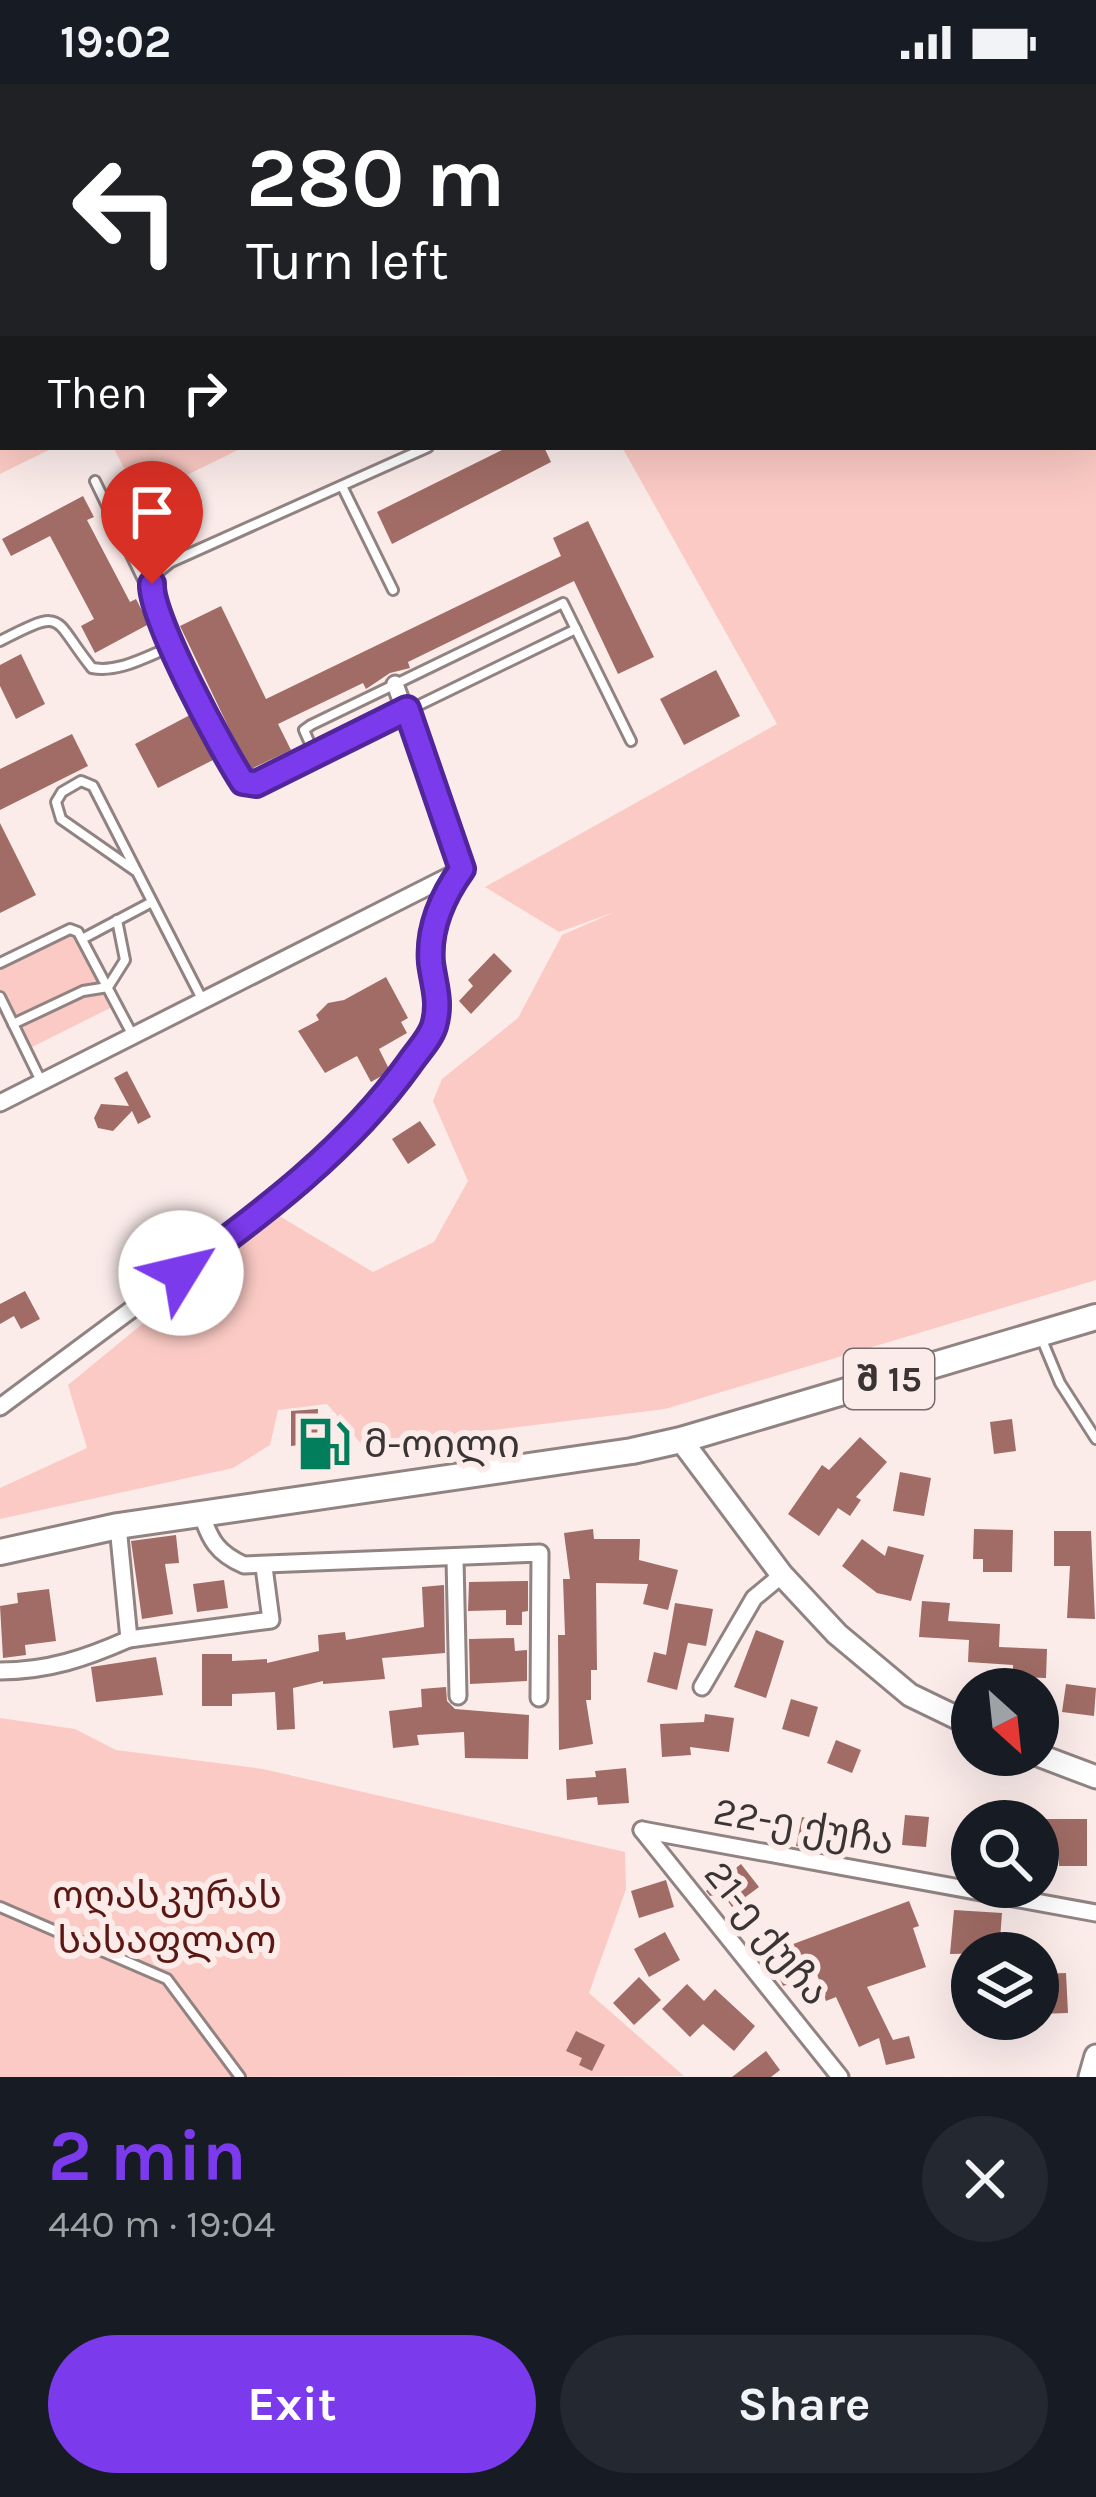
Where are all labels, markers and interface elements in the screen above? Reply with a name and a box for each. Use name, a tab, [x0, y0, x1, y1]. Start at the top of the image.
text: 19:02	[60, 16, 171, 68]
text: 280 m	[246, 129, 505, 227]
icon: left	[48, 132, 204, 288]
text: Turn left	[246, 229, 449, 293]
icon: right	[172, 360, 238, 426]
text: Then	[48, 367, 148, 419]
pin	[101, 461, 203, 584]
icon: arrive	[119, 479, 185, 545]
position arrow	[118, 1210, 244, 1336]
road number: შ 15	[844, 1349, 934, 1409]
fuel station icon: მ-ოილი	[295, 1415, 353, 1473]
place label: მ-ოილი	[364, 1421, 520, 1467]
north arrow	[951, 1668, 1059, 1776]
map controls	[951, 1668, 1059, 2040]
street label: 22-ე ქუჩა	[710, 1788, 898, 1864]
button: search	[951, 1800, 1059, 1908]
street label: 21-ე ქუჩა	[695, 1852, 839, 2014]
park label: ოღასკურას სასაფლაო	[52, 1872, 282, 1963]
button: layers	[951, 1932, 1059, 2040]
text: 2 min	[48, 2114, 247, 2198]
button: close	[922, 2116, 1048, 2242]
text: 440 m · 19:04	[48, 2201, 275, 2247]
button: Exit	[48, 2335, 536, 2473]
button: Share	[560, 2335, 1048, 2473]

